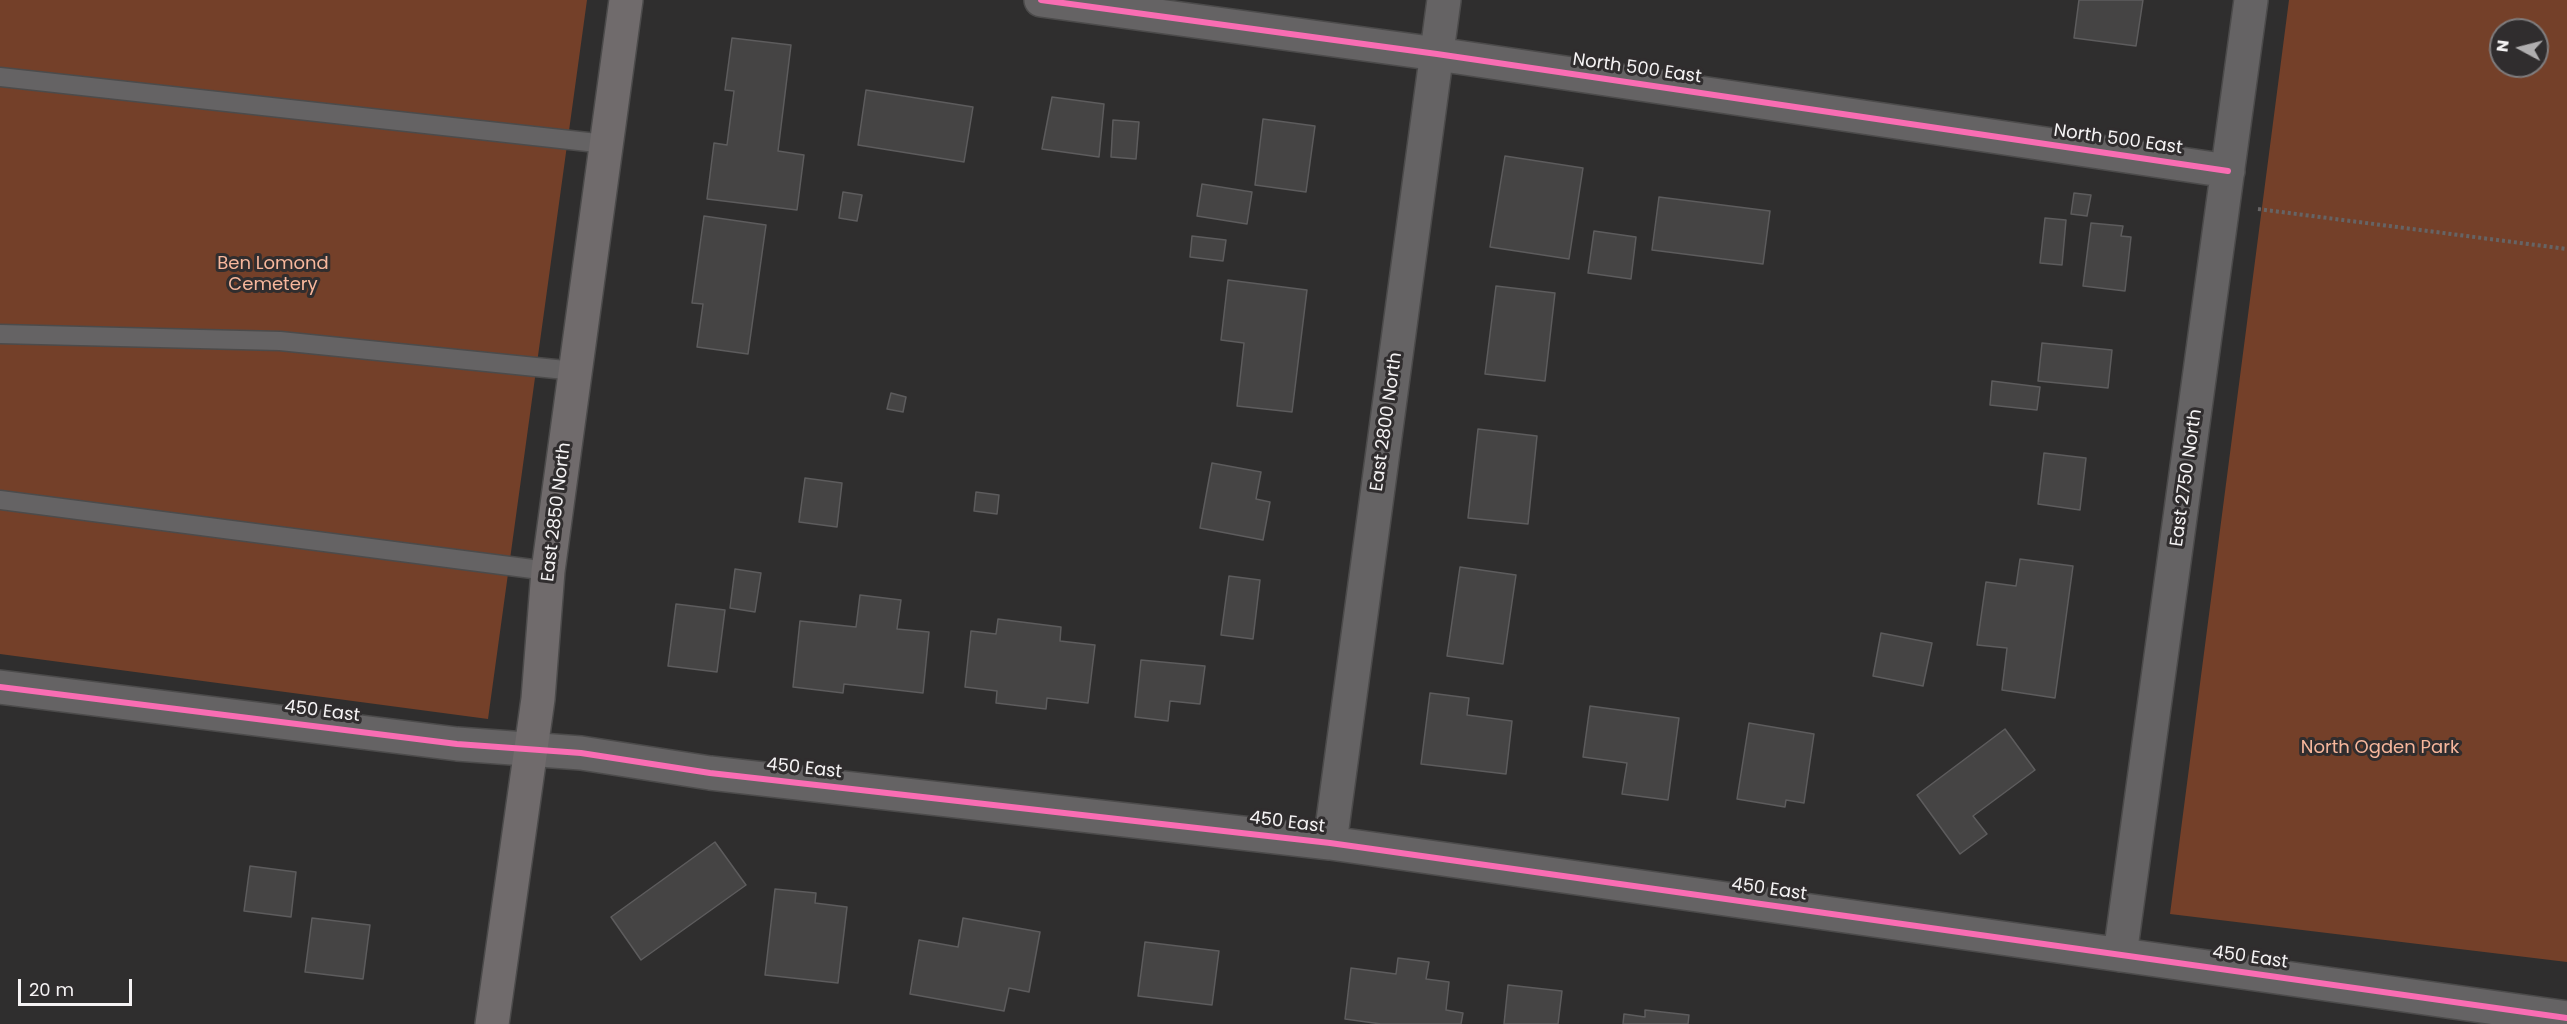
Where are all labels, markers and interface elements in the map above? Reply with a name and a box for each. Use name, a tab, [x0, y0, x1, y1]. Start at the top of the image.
north arrow	[2489, 18, 2549, 78]
text: N	[2490, 39, 2515, 53]
street label: North 500 East	[1571, 49, 1703, 89]
street label: North 500 East	[2052, 120, 2184, 160]
park label: Ben Lomond Cemetery	[217, 253, 329, 296]
street label: East 2800 North	[1367, 351, 1407, 493]
street label: East 2750 North	[2167, 408, 2207, 548]
street label: East 2850 North	[538, 441, 576, 583]
street label: 450 East	[283, 697, 361, 727]
park label: North Ogden Park	[2301, 737, 2459, 759]
street label: 450 East	[765, 754, 843, 784]
street label: 450 East	[1248, 808, 1326, 838]
street label: 450 East	[1730, 874, 1808, 906]
street label: 450 East	[2211, 942, 2289, 974]
scale bar	[21, 967, 135, 1005]
text: 20 m	[29, 977, 74, 1002]

